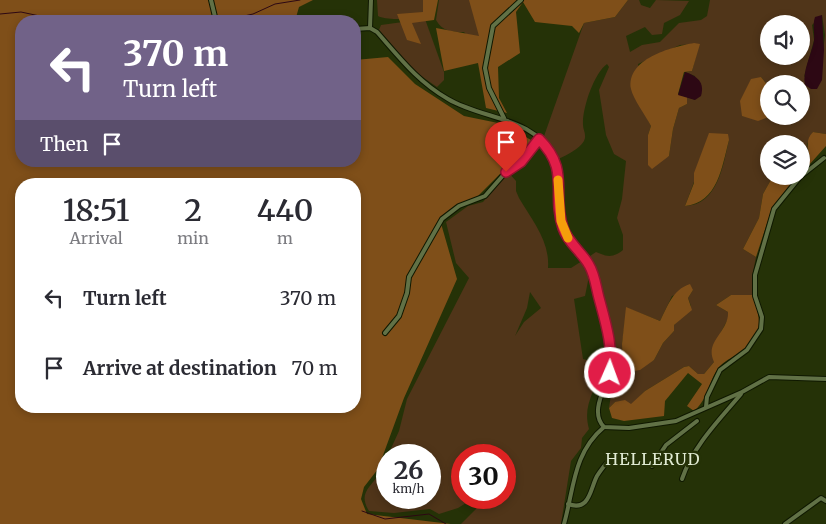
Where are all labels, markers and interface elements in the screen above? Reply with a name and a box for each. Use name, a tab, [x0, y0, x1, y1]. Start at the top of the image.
map controls	[760, 15, 810, 185]
button: sound	[760, 15, 810, 65]
text: 370 m	[123, 32, 228, 76]
icon: left	[40, 35, 105, 100]
text: Turn left	[123, 75, 217, 103]
button: search	[760, 75, 810, 125]
pin	[485, 121, 527, 172]
icon: arrive	[492, 128, 520, 156]
icon: arrive	[98, 130, 126, 158]
text: Then	[40, 132, 88, 156]
button: layers	[760, 135, 810, 185]
text: 18:51	[63, 191, 129, 229]
text: 2	[184, 191, 202, 229]
text: 440	[257, 191, 313, 229]
text: Arrival	[69, 228, 123, 248]
text: min	[177, 228, 209, 248]
text: m	[277, 228, 293, 248]
icon: left	[40, 284, 68, 312]
text: Turn left	[83, 286, 167, 310]
text: 370 m	[280, 286, 336, 310]
position arrow	[583, 346, 635, 398]
icon: arrive	[40, 354, 68, 382]
text: Arrive at destination	[83, 356, 277, 380]
text: 70 m	[292, 356, 338, 380]
speed limit sign: 30	[451, 444, 516, 509]
district label: HELLERUD	[605, 449, 701, 469]
text: 26	[394, 454, 423, 486]
text: km/h	[393, 481, 424, 496]

